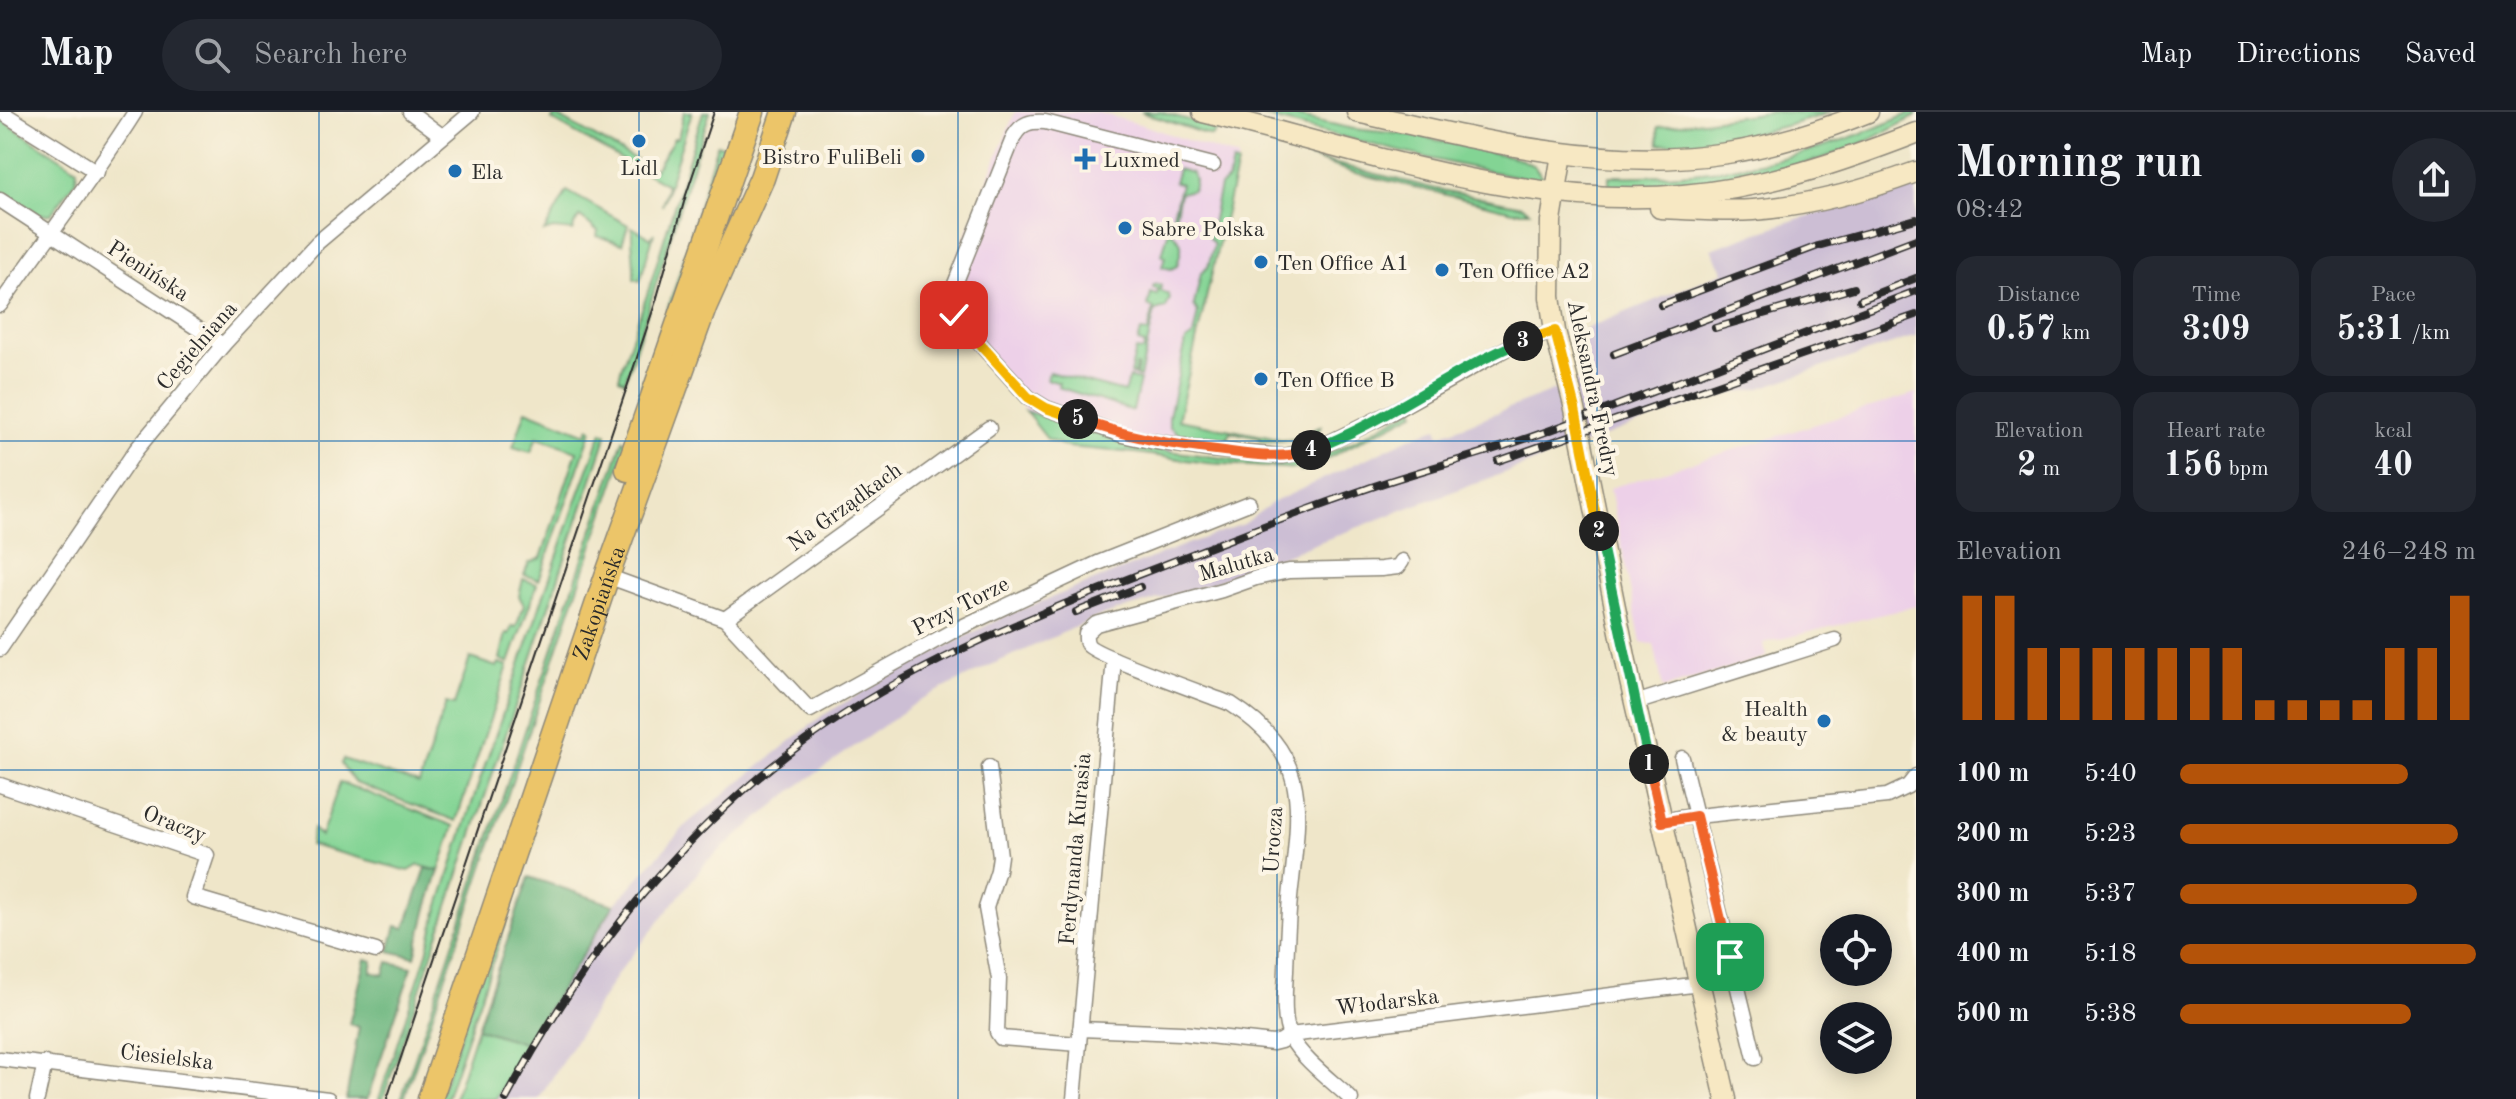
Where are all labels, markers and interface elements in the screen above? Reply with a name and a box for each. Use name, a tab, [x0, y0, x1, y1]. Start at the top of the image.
search box	[162, 19, 722, 91]
icon: search	[190, 33, 234, 77]
text: Map	[40, 36, 114, 74]
text: Search here	[254, 40, 407, 70]
text: Map	[2140, 41, 2192, 69]
text: Directions	[2236, 41, 2361, 69]
text: Saved	[2405, 41, 2476, 69]
marker: Lidl	[630, 132, 648, 150]
button: share	[2392, 138, 2476, 222]
text: Morning run	[1956, 142, 2203, 186]
place label: Bistro FuliBeli	[762, 147, 902, 169]
marker: Bistro FuliBeli	[909, 147, 927, 165]
marker: Luxmed	[1074, 148, 1096, 170]
place label: Luxmed	[1103, 150, 1180, 172]
place label: Lidl	[620, 158, 658, 180]
marker: Ela	[446, 162, 464, 180]
place label: Ela	[471, 162, 503, 184]
text: 08:42	[1956, 197, 2024, 223]
marker: Sabre Polska	[1116, 219, 1134, 237]
place label: Sabre Polska	[1141, 219, 1265, 241]
street label: Pienińska	[103, 237, 193, 306]
marker: Ten Office A1	[1252, 253, 1270, 271]
place label: Ten Office A1	[1277, 253, 1409, 275]
marker: Ten Office A2	[1433, 261, 1451, 279]
place label: Ten Office A2	[1458, 261, 1590, 283]
pin	[920, 281, 988, 349]
text: Distance	[1997, 284, 2080, 306]
text: Time	[2191, 284, 2241, 306]
text: Pace	[2371, 284, 2416, 306]
icon: check	[932, 293, 976, 337]
street label: Cegielniana	[153, 297, 242, 395]
street label: Aleksandra Fredry	[1563, 298, 1622, 479]
text: 0.57	[1987, 313, 2055, 347]
text: 3:09	[2182, 313, 2250, 347]
text: 5:31	[2336, 313, 2405, 347]
pin: 3	[1503, 321, 1543, 361]
text: km	[2055, 322, 2091, 344]
text: /km	[2405, 322, 2450, 344]
text: 3	[1517, 330, 1529, 352]
marker: Ten Office B	[1252, 370, 1270, 388]
place label: Ten Office B	[1277, 370, 1395, 392]
pin: 5	[1058, 399, 1098, 439]
text: 5	[1072, 408, 1084, 430]
text: Elevation	[1994, 420, 2083, 442]
text: Heart rate	[2167, 420, 2265, 442]
text: kcal	[2374, 420, 2412, 442]
pin: 4	[1291, 430, 1331, 470]
text: 4	[1305, 439, 1317, 461]
text: 2	[2017, 449, 2037, 483]
text: 156	[2163, 449, 2222, 483]
text: 40	[2374, 449, 2413, 483]
text: m	[2037, 458, 2060, 480]
text: bpm	[2222, 458, 2269, 480]
street label: Na Grządkach	[784, 459, 906, 556]
pin: 2	[1579, 511, 1619, 551]
text: 2	[1593, 520, 1605, 542]
text: Elevation	[1956, 539, 2062, 565]
text: 246–248 m	[2341, 539, 2476, 565]
street label: Zakopiańska	[570, 543, 630, 663]
street label: Malutka	[1197, 544, 1277, 586]
street label: Przy Torze	[909, 573, 1013, 641]
place label: Health & beauty	[1721, 699, 1808, 746]
marker: Health & beauty	[1815, 712, 1833, 730]
pin: 1	[1629, 744, 1669, 784]
street label: Ferdynanda Kurasia	[1057, 752, 1095, 946]
text: 1	[1643, 753, 1655, 775]
text: 100 m	[1956, 761, 2029, 787]
text: 5:40	[2084, 761, 2137, 787]
street label: Oraczy	[139, 802, 209, 848]
street label: Urocza	[1261, 806, 1287, 874]
text: 200 m	[1956, 821, 2029, 847]
text: 5:23	[2084, 821, 2137, 847]
text: 300 m	[1956, 881, 2029, 907]
text: 5:37	[2084, 881, 2137, 907]
map controls	[1820, 914, 1892, 1074]
button: locate	[1820, 914, 1892, 986]
pin	[1696, 923, 1764, 991]
icon: arrive	[1708, 935, 1752, 979]
text: 400 m	[1956, 941, 2029, 967]
text: 5:18	[2084, 941, 2137, 967]
street label: Włodarska	[1334, 986, 1440, 1020]
text: 500 m	[1956, 1001, 2029, 1027]
text: 5:38	[2084, 1001, 2137, 1027]
button: layers	[1820, 1002, 1892, 1074]
street label: Ciesielska	[119, 1041, 215, 1075]

